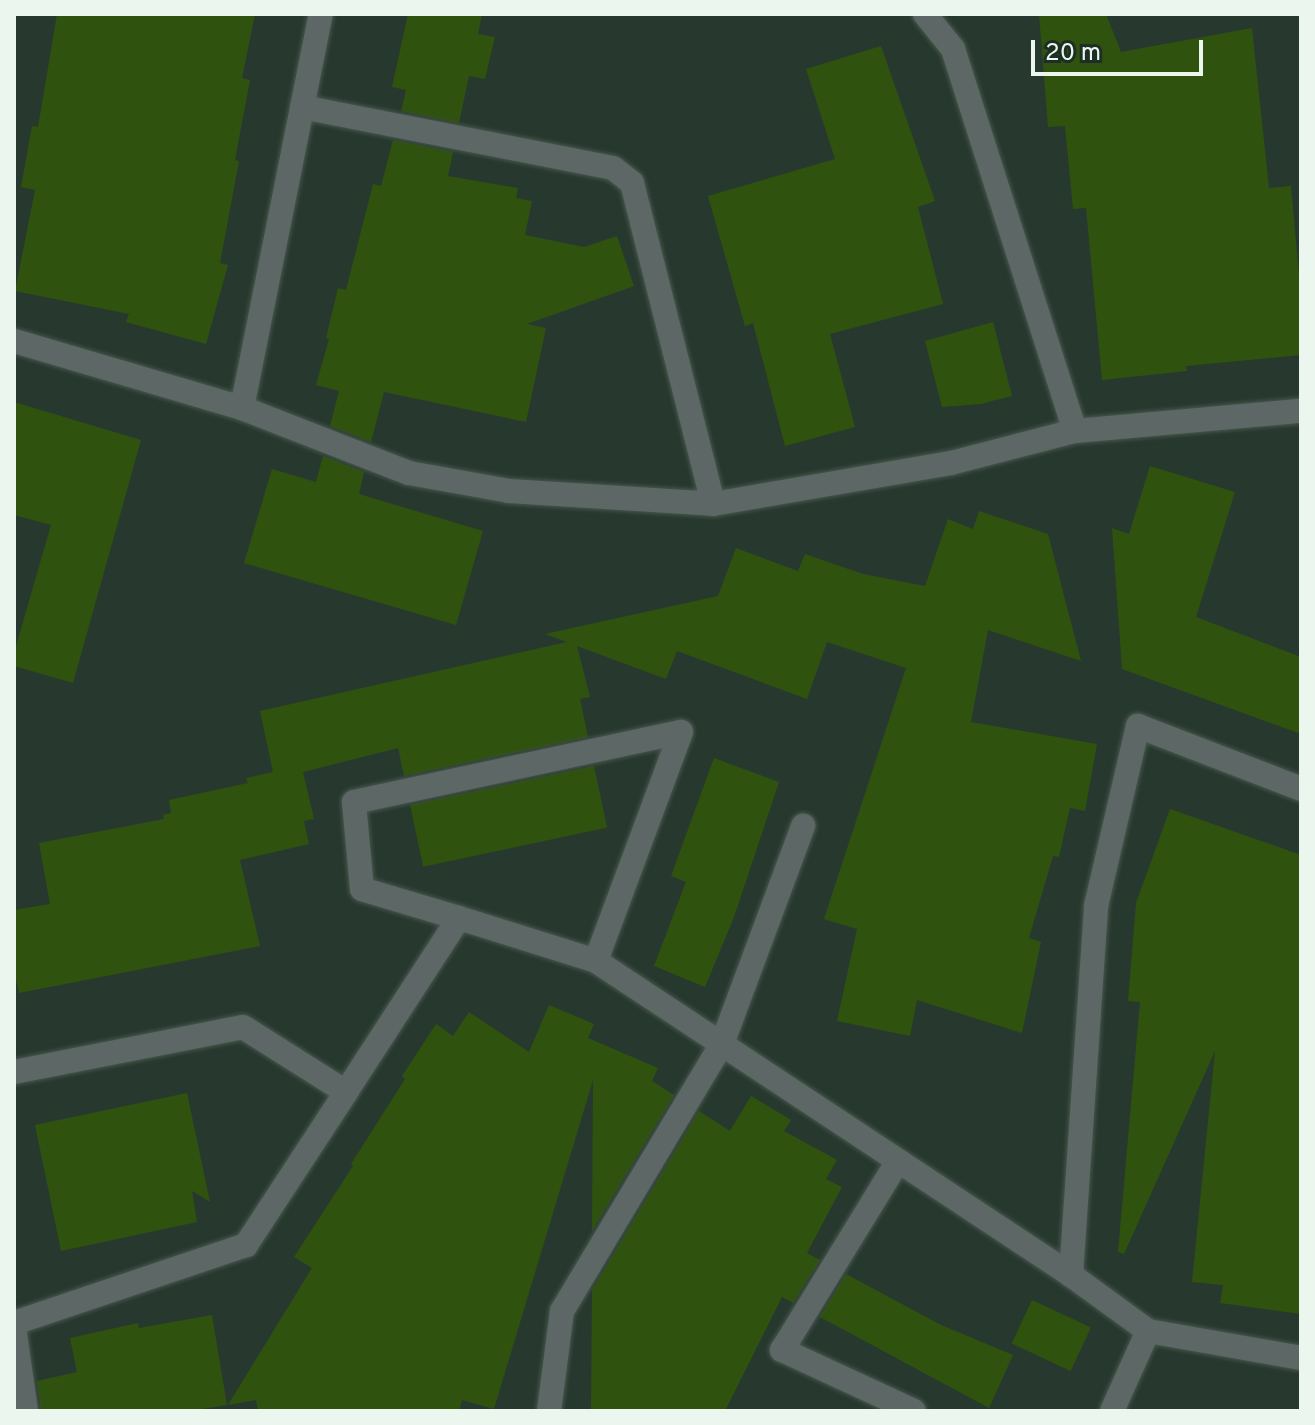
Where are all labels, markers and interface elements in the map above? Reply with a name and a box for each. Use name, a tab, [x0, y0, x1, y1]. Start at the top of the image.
scale bar	[1035, 24, 1207, 74]
text: 20 m	[1045, 39, 1101, 69]

